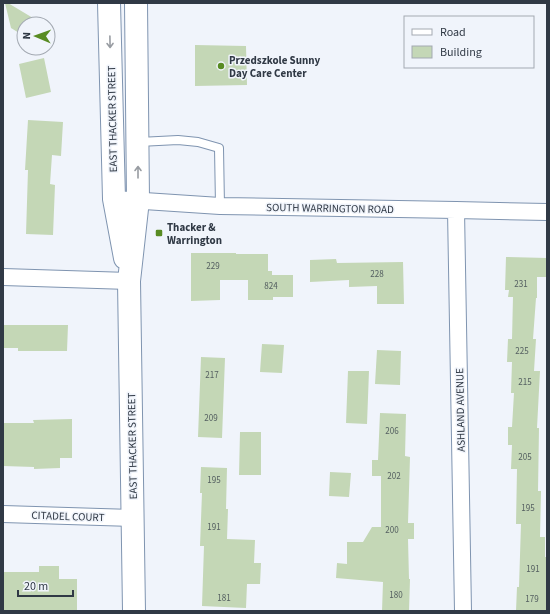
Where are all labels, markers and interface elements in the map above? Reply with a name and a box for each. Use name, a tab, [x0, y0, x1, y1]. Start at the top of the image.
north arrow	[16, 16, 56, 56]
legend	[404, 16, 534, 68]
text: Road	[440, 24, 466, 41]
text: N	[19, 32, 34, 40]
one-way arrow	[107, 35, 114, 48]
text: Building	[440, 44, 482, 61]
place label: Przedszkole Sunny Day Care Center	[229, 53, 321, 81]
marker: Przedszkole Sunny Day Care Center	[216, 61, 226, 71]
street label: EAST THACKER STREET	[104, 65, 121, 172]
one-way arrow	[134, 166, 142, 179]
street label: SOUTH WARRINGTON ROAD	[266, 200, 394, 217]
place label: Thacker & Warrington	[167, 220, 222, 248]
marker: Thacker & Warrington	[154, 228, 164, 238]
house number: 229	[206, 260, 220, 273]
house number: 228	[370, 268, 384, 281]
house number: 231	[514, 278, 528, 291]
house number: 824	[264, 280, 278, 293]
house number: 225	[515, 345, 529, 358]
street label: ASHLAND AVENUE	[452, 368, 469, 452]
house number: 217	[205, 369, 219, 382]
house number: 215	[518, 376, 532, 389]
street label: EAST THACKER STREET	[124, 392, 141, 499]
house number: 209	[204, 412, 218, 425]
house number: 206	[385, 425, 399, 438]
house number: 205	[518, 451, 532, 464]
house number: 202	[387, 470, 401, 483]
house number: 195	[207, 474, 221, 487]
house number: 195	[521, 502, 535, 515]
street label: CITADEL COURT	[31, 508, 105, 525]
house number: 191	[207, 521, 221, 534]
house number: 200	[385, 524, 399, 537]
house number: 191	[526, 563, 540, 576]
scale bar	[18, 572, 73, 598]
text: 20 m	[24, 578, 48, 595]
house number: 180	[389, 589, 403, 602]
house number: 181	[217, 592, 231, 605]
house number: 179	[525, 593, 539, 606]

